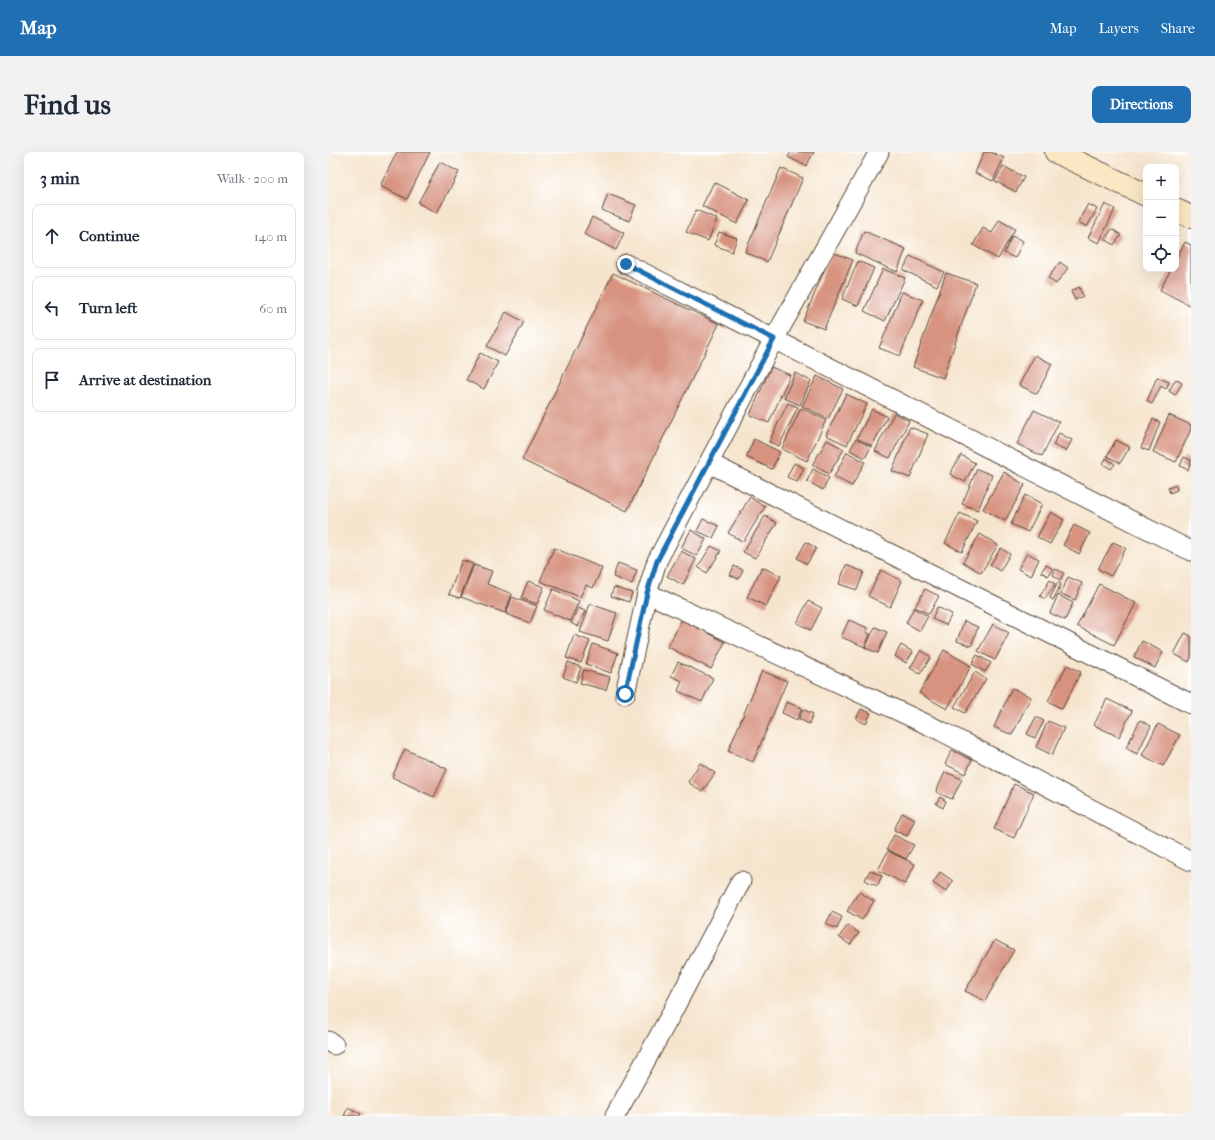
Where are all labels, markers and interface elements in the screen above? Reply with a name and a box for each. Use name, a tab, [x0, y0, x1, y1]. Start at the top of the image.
text: Map	[20, 17, 56, 39]
text: Map	[1050, 20, 1077, 37]
text: Layers	[1099, 20, 1139, 37]
text: Share	[1161, 20, 1195, 37]
button: Directions	[1092, 86, 1191, 123]
text: Find us	[24, 88, 111, 121]
map controls	[1143, 164, 1179, 272]
button: +	[1143, 164, 1179, 200]
text: 3 min	[40, 168, 80, 188]
text: Walk · 200 m	[217, 171, 288, 186]
button: −	[1143, 200, 1179, 236]
icon: ahead	[41, 225, 63, 247]
text: Continue	[79, 227, 139, 245]
text: 140 m	[254, 229, 287, 244]
button: locate	[1143, 236, 1179, 272]
route end	[617, 255, 635, 273]
icon: left	[41, 297, 63, 319]
text: Turn left	[79, 299, 137, 317]
text: 60 m	[259, 301, 287, 316]
icon: arrive	[41, 369, 63, 391]
text: Arrive at destination	[79, 371, 211, 389]
route start	[616, 685, 634, 703]

